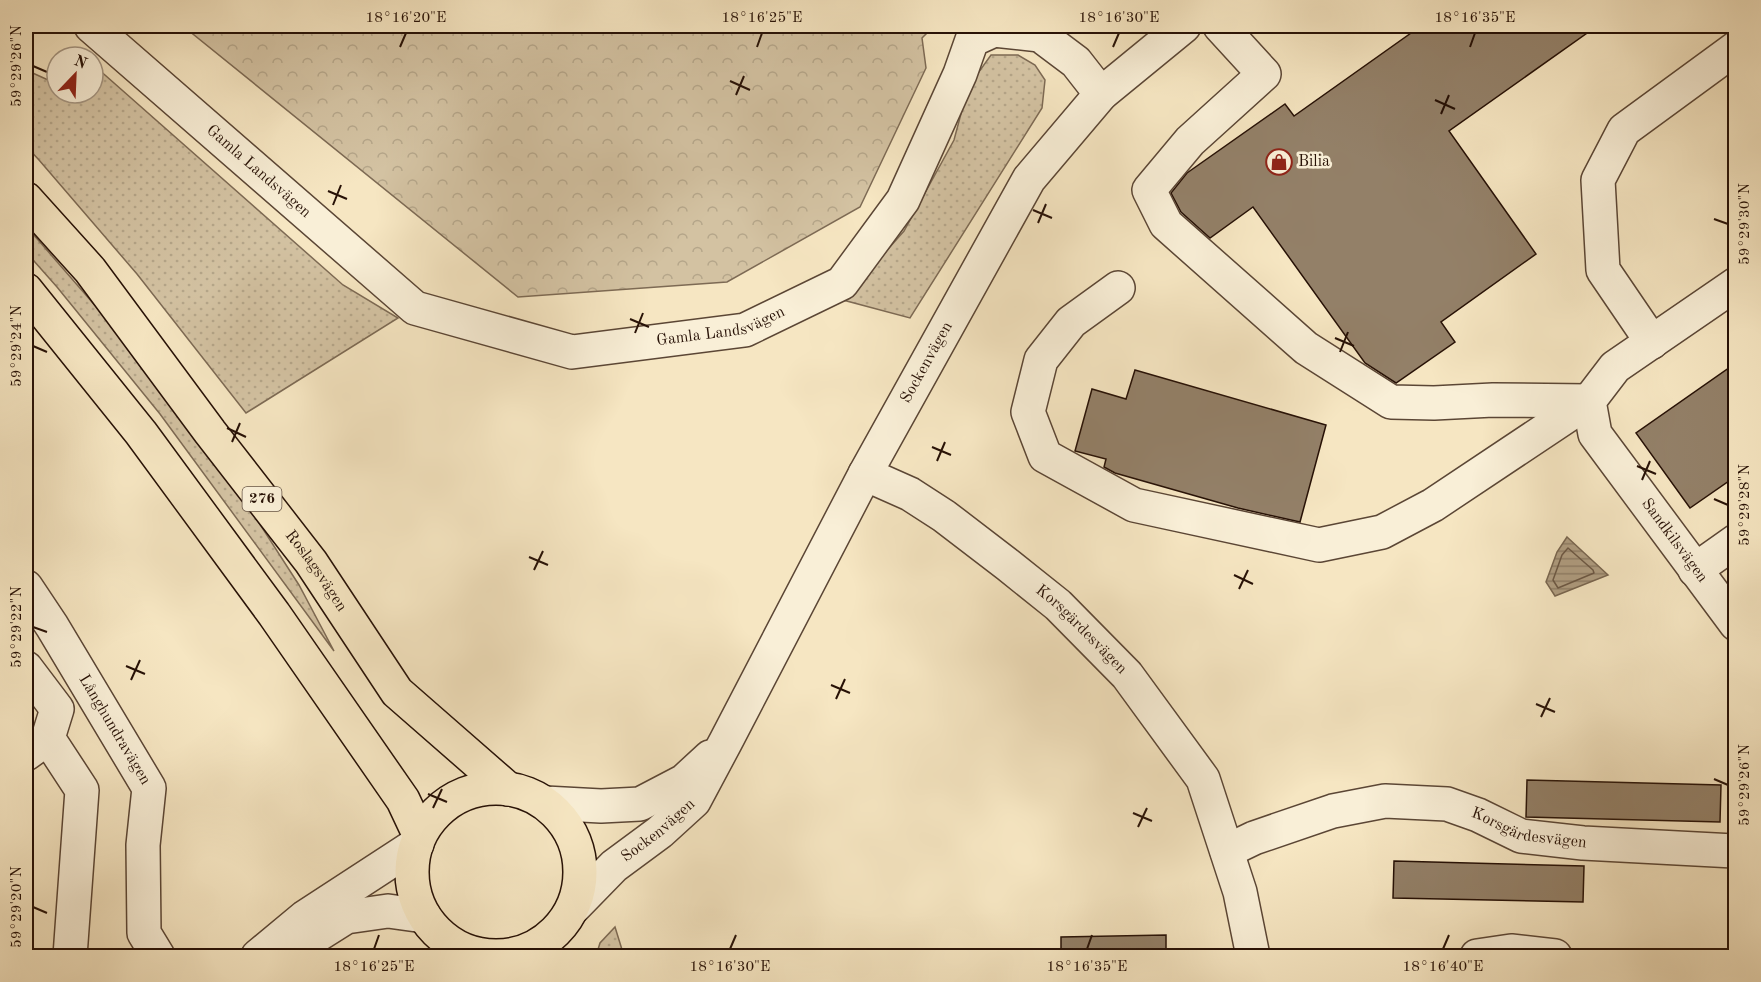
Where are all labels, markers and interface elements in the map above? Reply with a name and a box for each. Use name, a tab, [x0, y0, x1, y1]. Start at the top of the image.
text: 18°16'20"E	[366, 11, 446, 26]
text: 18°16'25"E	[722, 11, 802, 26]
text: 18°16'30"E	[1079, 11, 1159, 26]
text: 18°16'35"E	[1435, 11, 1515, 26]
text: 59°29'26"N	[10, 25, 25, 107]
north arrow	[45, 45, 105, 105]
text: N	[71, 53, 90, 73]
street label: Gamla Landsvägen	[203, 122, 314, 222]
shop icon: Bilia	[1264, 147, 1294, 177]
place label: Bilia	[1298, 154, 1330, 170]
text: 59°29'30"N	[1738, 183, 1753, 265]
street label: Gamla Landsvägen	[655, 304, 788, 349]
text: 59°29'24"N	[10, 305, 25, 387]
street label: Sockenvägen	[898, 319, 956, 406]
text: 59°29'28"N	[1738, 464, 1753, 546]
road number: 276	[242, 487, 282, 511]
street label: Sandkilsvägen	[1638, 496, 1711, 586]
street label: Roslagsvägen	[282, 528, 350, 615]
street label: Korsgärdesvägen	[1032, 582, 1130, 678]
text: 59°29'22"N	[10, 586, 25, 668]
street label: Långhundravägen	[75, 672, 153, 788]
text: 59°29'26"N	[1738, 744, 1753, 826]
street label: Sockenvägen	[619, 796, 699, 866]
street label: Korsgärdesvägen	[1469, 805, 1588, 851]
text: 59°29'20"N	[10, 866, 25, 948]
text: 18°16'25"E	[334, 960, 414, 975]
text: 18°16'30"E	[690, 960, 770, 975]
text: 18°16'35"E	[1047, 960, 1127, 975]
text: 18°16'40"E	[1403, 960, 1483, 975]

